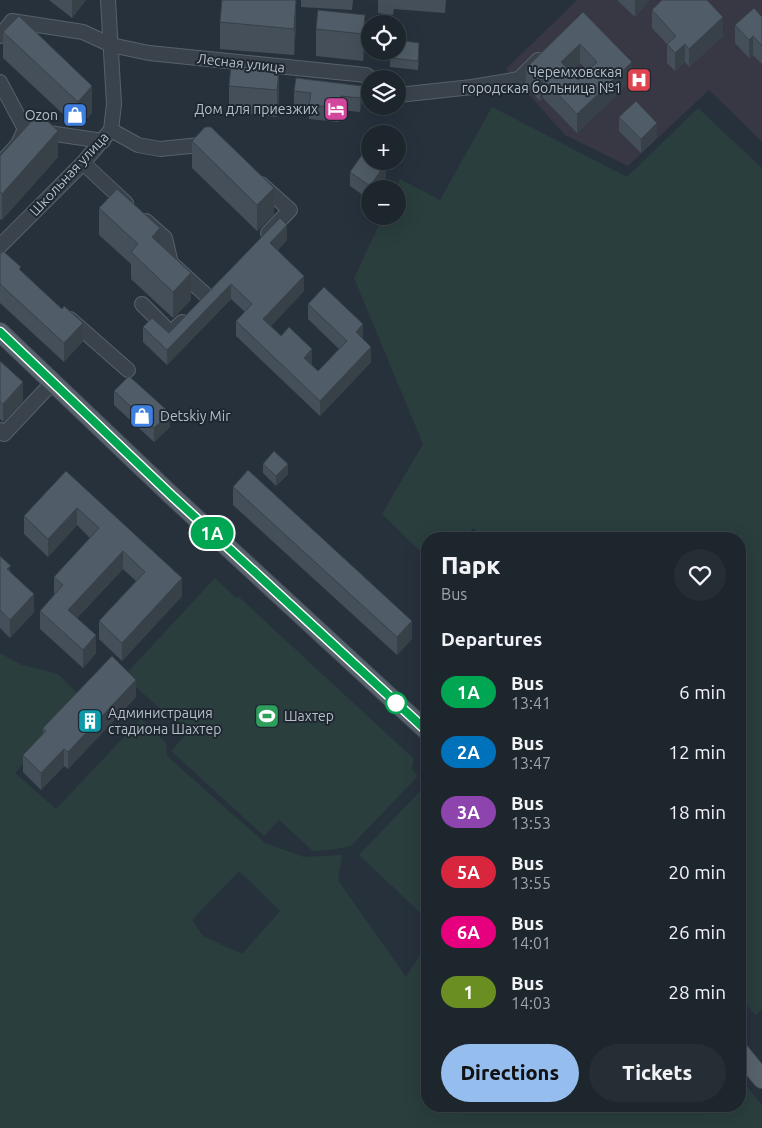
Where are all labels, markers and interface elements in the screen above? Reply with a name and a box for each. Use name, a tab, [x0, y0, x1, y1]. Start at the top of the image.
map controls	[361, 15, 406, 225]
button: locate	[361, 15, 406, 60]
street label: Лесная улица	[196, 50, 286, 76]
place label: Черемховская городская больница №1	[462, 64, 622, 96]
hospital icon: Черемховская городская больница №1	[626, 67, 652, 93]
button: layers	[361, 70, 406, 115]
hotel icon: Дом для приезжих	[323, 96, 349, 122]
place label: Дом для приезжих	[195, 101, 318, 117]
shop icon: Ozon	[62, 102, 88, 128]
place label: Ozon	[25, 107, 58, 123]
button: +	[361, 125, 406, 170]
street label: Школьная улица	[26, 129, 112, 219]
button: −	[361, 180, 406, 225]
shop icon: Detskiy Mir	[129, 403, 155, 429]
place label: Detskiy Mir	[160, 408, 231, 424]
line badge: 1А	[190, 517, 234, 549]
text: 1А	[201, 523, 223, 543]
button: heart	[674, 549, 726, 601]
text: Парк	[441, 552, 500, 579]
text: Bus	[441, 585, 467, 603]
text: Departures	[441, 628, 542, 650]
text: Bus	[511, 672, 544, 694]
text: 6 min	[679, 681, 726, 703]
text: 1А	[457, 682, 480, 702]
unlabelled marker	[385, 692, 407, 714]
text: 13:41	[511, 694, 551, 712]
sports icon: Шахтер	[254, 703, 280, 729]
place label: Администрация стадиона Шахтер	[108, 705, 221, 737]
building icon: Администрация стадиона Шахтер	[77, 708, 103, 734]
place label: Шахтер	[284, 708, 334, 724]
text: Bus	[511, 732, 544, 754]
text: 12 min	[668, 741, 726, 763]
text: 2А	[457, 742, 480, 762]
text: 13:47	[511, 754, 551, 772]
text: Bus	[511, 792, 544, 814]
text: 18 min	[668, 801, 726, 823]
text: 3А	[457, 802, 480, 822]
text: 13:53	[511, 814, 551, 832]
text: Bus	[511, 852, 544, 874]
text: 20 min	[668, 861, 726, 883]
text: 5А	[457, 862, 480, 882]
text: 13:55	[511, 874, 551, 892]
text: Bus	[511, 912, 544, 934]
text: 26 min	[668, 921, 726, 943]
text: 6А	[457, 922, 480, 942]
text: 14:01	[511, 934, 551, 952]
text: Bus	[511, 972, 544, 994]
text: 28 min	[668, 981, 726, 1003]
text: 1	[463, 982, 474, 1002]
text: 14:03	[511, 994, 551, 1012]
button: Directions	[441, 1044, 579, 1102]
button: Tickets	[589, 1044, 726, 1102]

